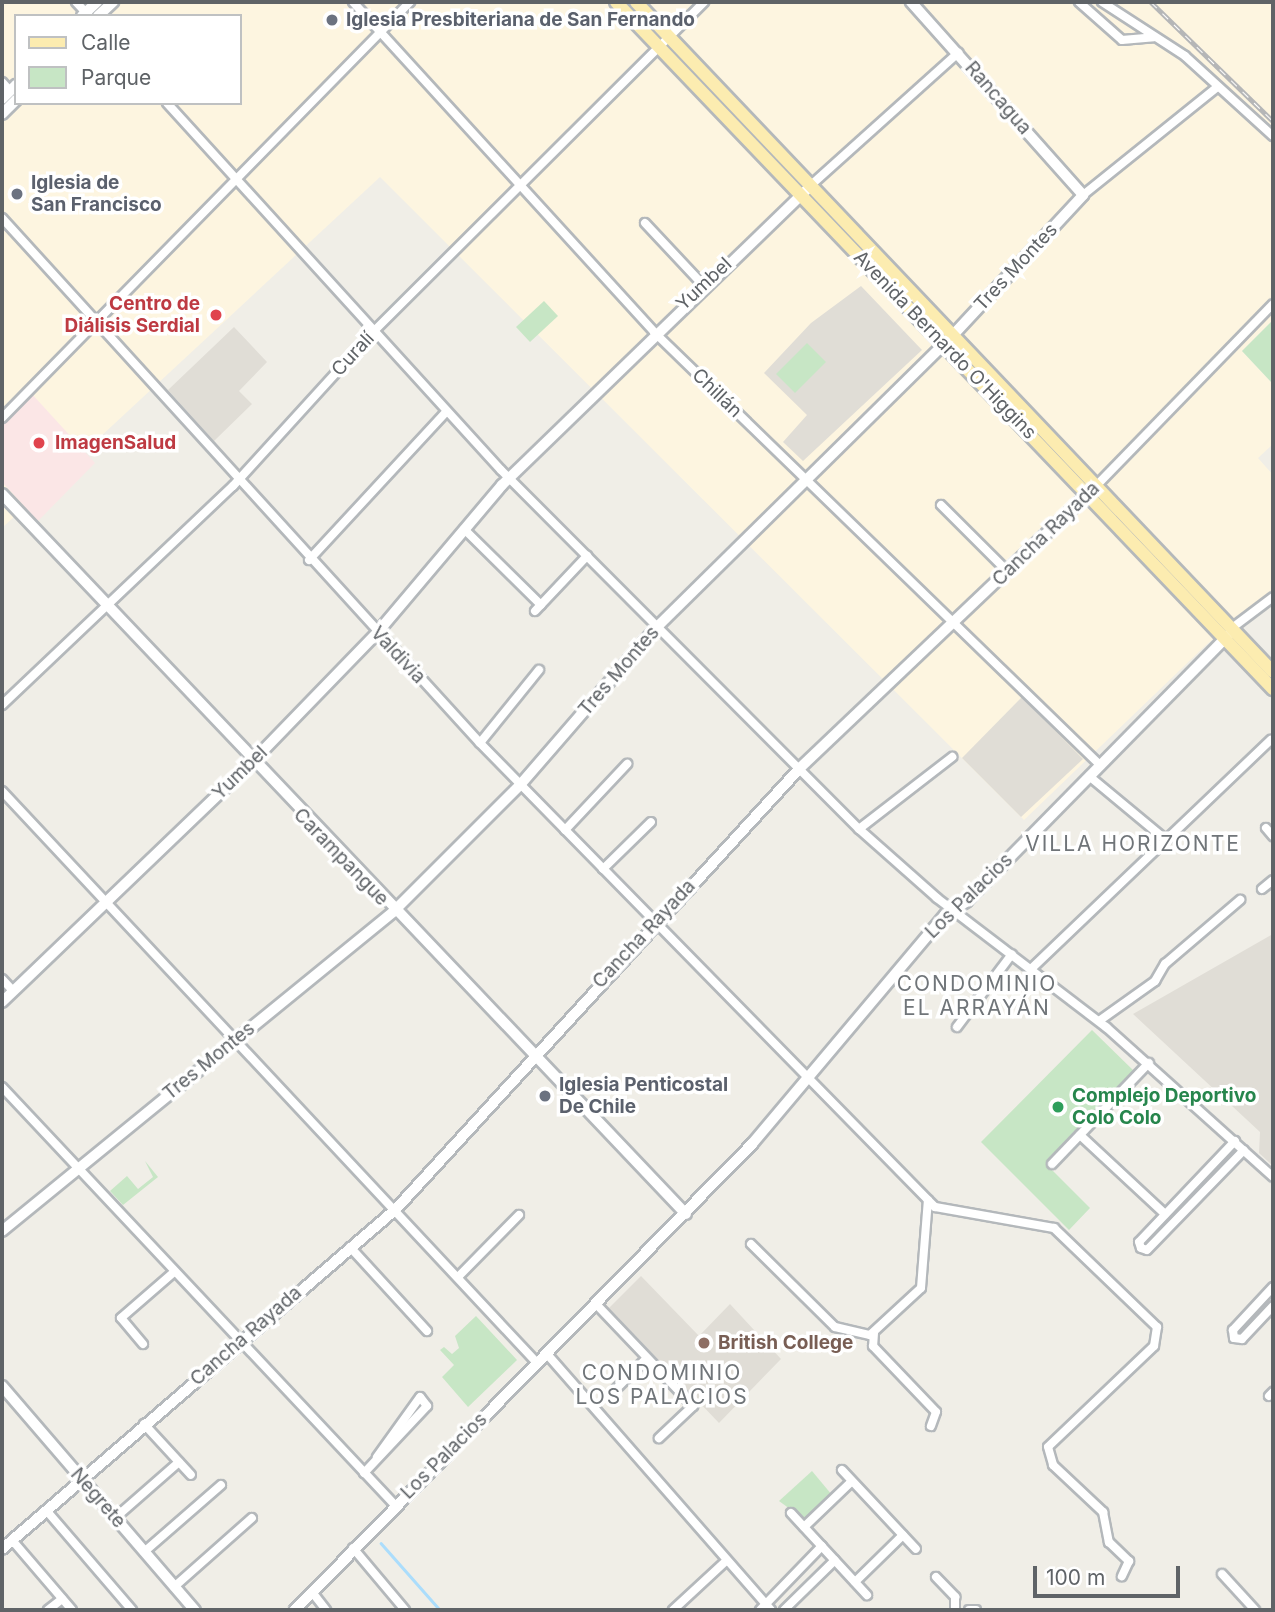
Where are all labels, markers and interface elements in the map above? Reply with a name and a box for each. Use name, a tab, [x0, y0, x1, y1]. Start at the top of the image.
place label: Iglesia Presbiteriana de San Fernando	[346, 9, 695, 31]
marker: Iglesia Presbiteriana de San Fernando	[324, 12, 340, 28]
legend	[14, 14, 242, 105]
text: Calle	[81, 30, 131, 55]
street label: Rancagua	[960, 57, 1036, 139]
text: Parque	[81, 65, 151, 90]
place label: Iglesia de San Francisco	[31, 172, 162, 216]
marker: Iglesia de San Francisco	[9, 186, 25, 202]
street label: Tres Montes	[970, 218, 1062, 316]
street label: Avenida Bernardo O'Higgins	[849, 246, 1041, 444]
street label: Yumbel	[672, 253, 736, 315]
place label: Centro de Diálisis Serdial	[65, 293, 200, 337]
marker: Centro de Diálisis Serdial	[206, 305, 226, 325]
street label: Curalí	[327, 327, 379, 381]
street label: Chillán	[687, 364, 747, 422]
place label: ImagenSalud	[55, 432, 176, 454]
marker: ImagenSalud	[29, 433, 49, 453]
street label: Cancha Rayada	[988, 477, 1104, 591]
street label: Tres Montes	[574, 621, 664, 721]
street label: Valdivia	[366, 622, 430, 688]
street label: Yumbel	[208, 741, 272, 805]
street label: Carampangue	[289, 804, 393, 910]
district label: VILLA HORIZONTE	[1027, 831, 1239, 857]
street label: Los Palacios	[921, 849, 1017, 943]
street label: Cancha Rayada	[588, 875, 700, 993]
district label: CONDOMINIO EL ARRAYÁN	[898, 971, 1056, 1021]
street label: Tres Montes	[159, 1017, 259, 1105]
place label: Iglesia Penticostal De Chile	[559, 1074, 728, 1118]
place label: Complejo Deportivo Colo Colo	[1072, 1085, 1256, 1129]
marker: Iglesia Penticostal De Chile	[537, 1088, 553, 1104]
marker: Complejo Deportivo Colo Colo	[1050, 1099, 1066, 1115]
street label: Cancha Rayada	[186, 1281, 306, 1391]
place label: British College	[718, 1332, 853, 1354]
marker: British College	[696, 1335, 712, 1351]
district label: CONDOMINIO LOS PALACIOS	[577, 1360, 747, 1410]
street label: Los Palacios	[396, 1408, 492, 1504]
street label: Negrete	[66, 1463, 130, 1533]
scale bar	[1037, 1552, 1184, 1596]
text: 100 m	[1046, 1565, 1105, 1590]

